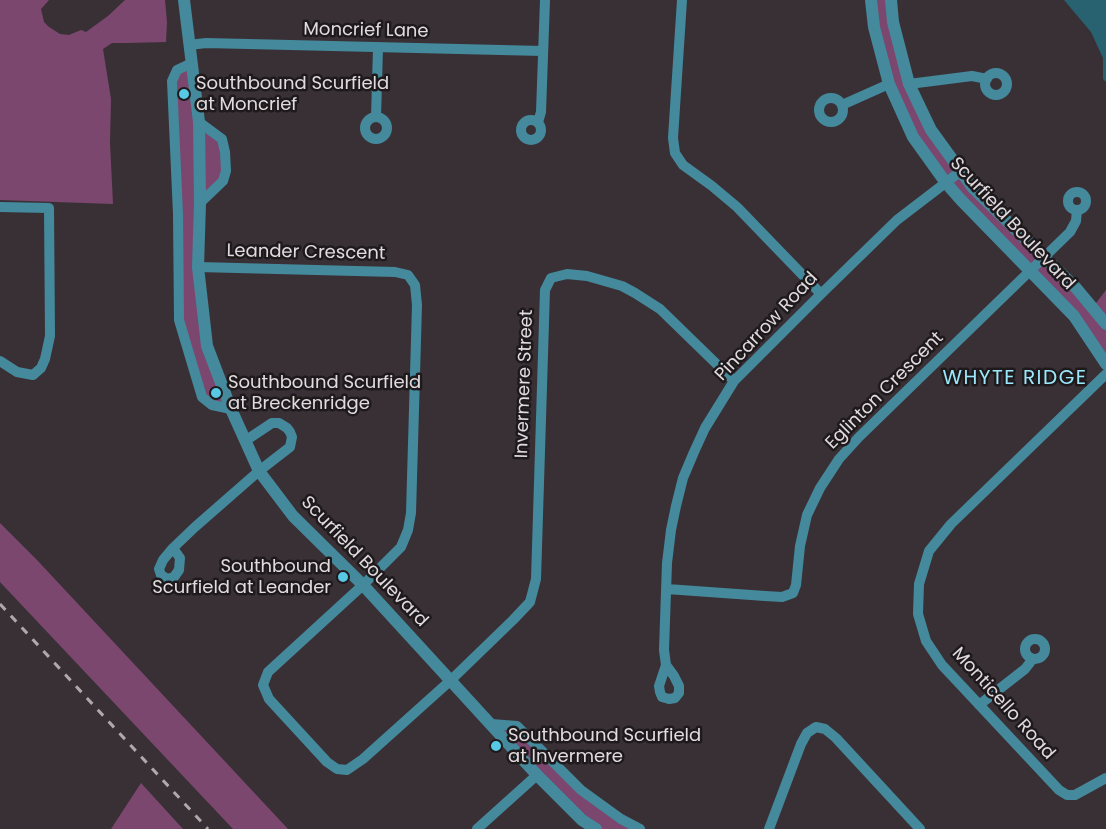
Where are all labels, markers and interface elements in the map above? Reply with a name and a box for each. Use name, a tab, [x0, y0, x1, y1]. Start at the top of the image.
street label: Moncrief Lane	[303, 19, 429, 43]
place label: Southbound Scurfield at Moncrief	[196, 73, 389, 116]
marker: Southbound Scurfield at Moncrief	[177, 87, 191, 101]
street label: Scurfield Boulevard	[945, 153, 1079, 295]
street label: Leander Crescent	[226, 241, 386, 265]
street label: Pincarrow Road	[711, 268, 823, 386]
street label: Invermere Street	[512, 309, 538, 459]
street label: Eglinton Crescent	[822, 328, 948, 454]
district label: WHYTE RIDGE	[943, 367, 1087, 391]
place label: Southbound Scurfield at Breckenridge	[228, 372, 421, 415]
marker: Southbound Scurfield at Breckenridge	[209, 386, 223, 400]
street label: Scurfield Boulevard	[296, 492, 432, 632]
place label: Southbound Scurfield at Leander	[152, 556, 331, 598]
marker: Southbound Scurfield at Leander	[336, 570, 350, 584]
street label: Monticello Road	[947, 643, 1059, 765]
place label: Southbound Scurfield at Invermere	[508, 725, 701, 768]
marker: Southbound Scurfield at Invermere	[489, 739, 503, 753]

